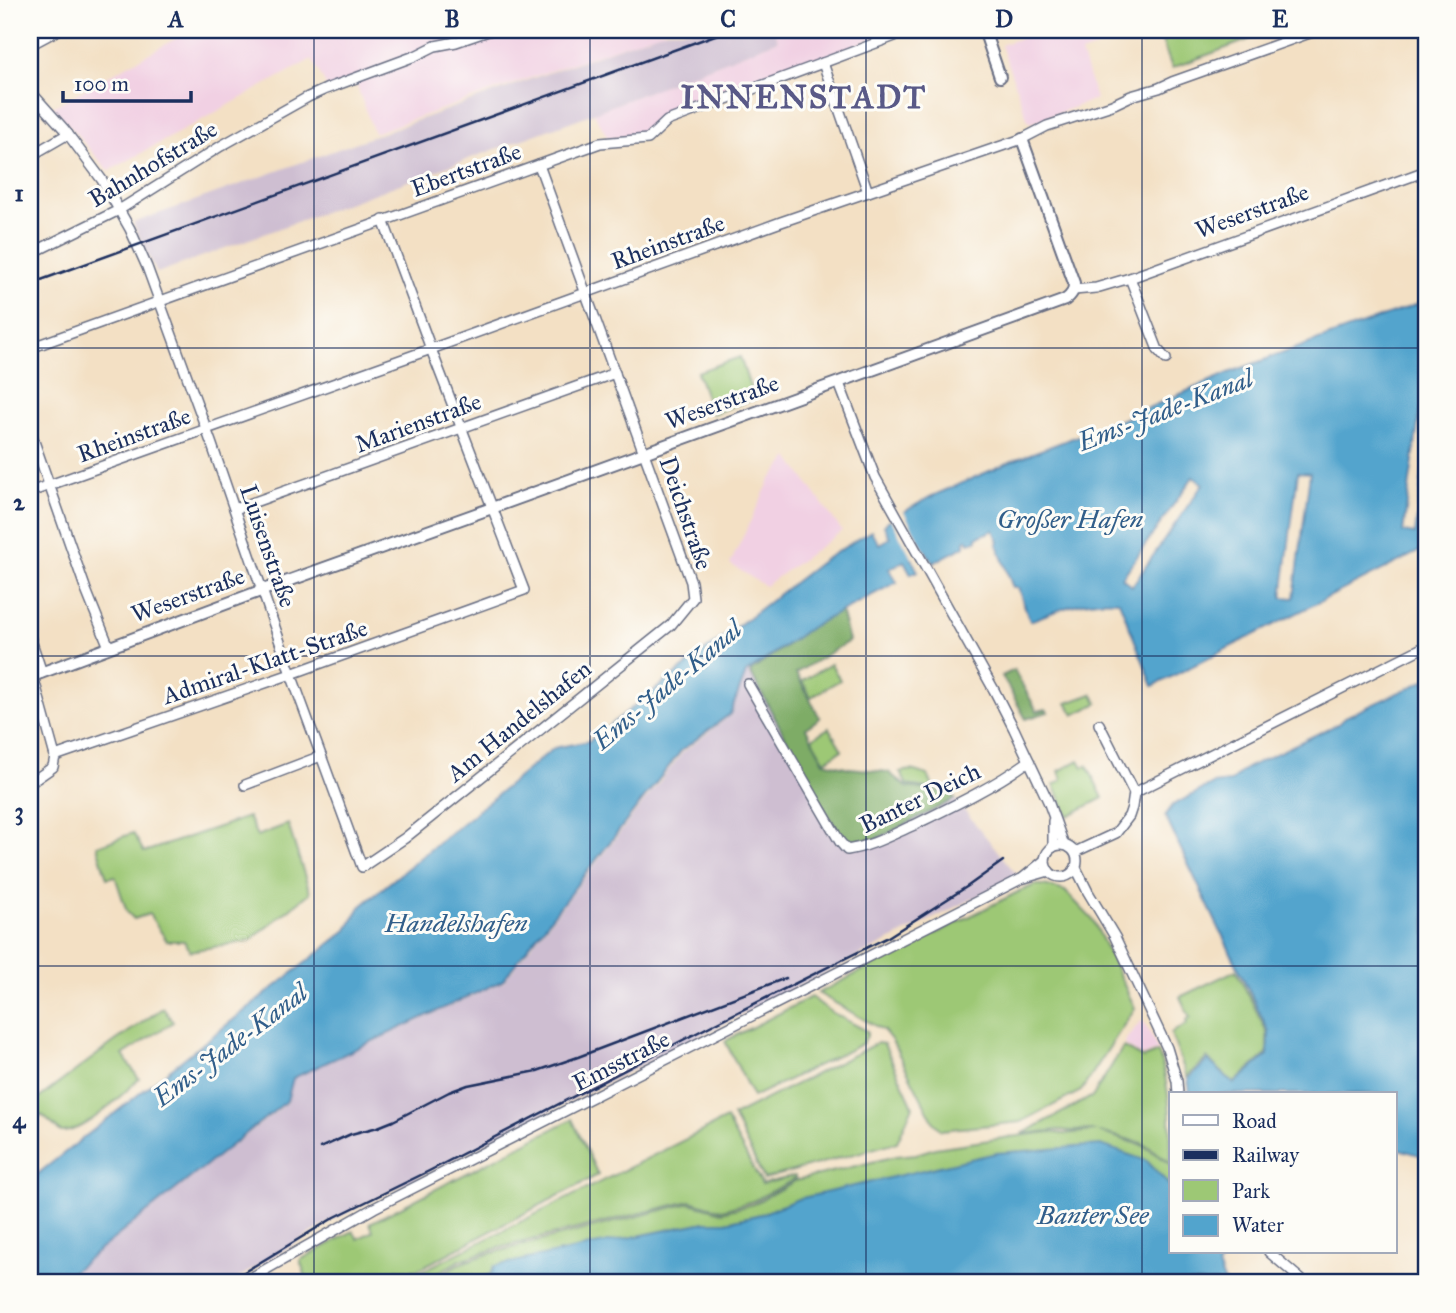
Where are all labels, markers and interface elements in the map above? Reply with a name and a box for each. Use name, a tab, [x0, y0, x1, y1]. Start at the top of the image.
text: A	[166, 5, 184, 33]
text: B	[444, 5, 460, 33]
text: C	[720, 5, 736, 33]
text: D	[995, 5, 1013, 33]
text: E	[1272, 5, 1289, 33]
scale bar	[63, 60, 191, 104]
text: 100 m	[74, 71, 129, 97]
district label: INNENSTADT	[681, 78, 927, 117]
street label: Bahnhofstraße	[83, 114, 223, 214]
street label: Ebertstraße	[407, 136, 525, 204]
street label: Weserstraße	[1191, 177, 1313, 245]
text: 1	[14, 179, 24, 207]
street label: Rheinstraße	[607, 208, 729, 276]
water label: Ems-Jade-Kanal	[1072, 361, 1259, 458]
street label: Weserstraße	[661, 368, 783, 436]
street label: Marienstraße	[351, 386, 485, 460]
street label: Rheinstraße	[73, 401, 195, 469]
street label: Deichstraße	[653, 452, 719, 574]
street label: Luisenstraße	[233, 481, 303, 611]
text: 2	[13, 488, 25, 516]
water label: Großer Hafen	[997, 503, 1143, 535]
street label: Weserstraße	[127, 561, 249, 629]
water label: Ems-Jade-Kanal	[585, 612, 750, 757]
street label: Admiral-Klatt-Straße	[158, 613, 371, 711]
street label: Am Handelshafen	[440, 654, 597, 789]
street label: Banter Deich	[855, 756, 985, 840]
text: 3	[14, 797, 24, 826]
water label: Handelshafen	[383, 907, 528, 939]
water label: Ems-Jade-Kanal	[146, 975, 315, 1114]
street label: Emsstraße	[567, 1024, 675, 1098]
legend	[1169, 1092, 1396, 1254]
text: 4	[13, 1106, 27, 1134]
text: Road	[1232, 1108, 1277, 1134]
text: Railway	[1232, 1142, 1300, 1168]
text: Park	[1232, 1178, 1270, 1204]
water label: Banter See	[1036, 1199, 1150, 1231]
text: Water	[1232, 1212, 1284, 1238]

